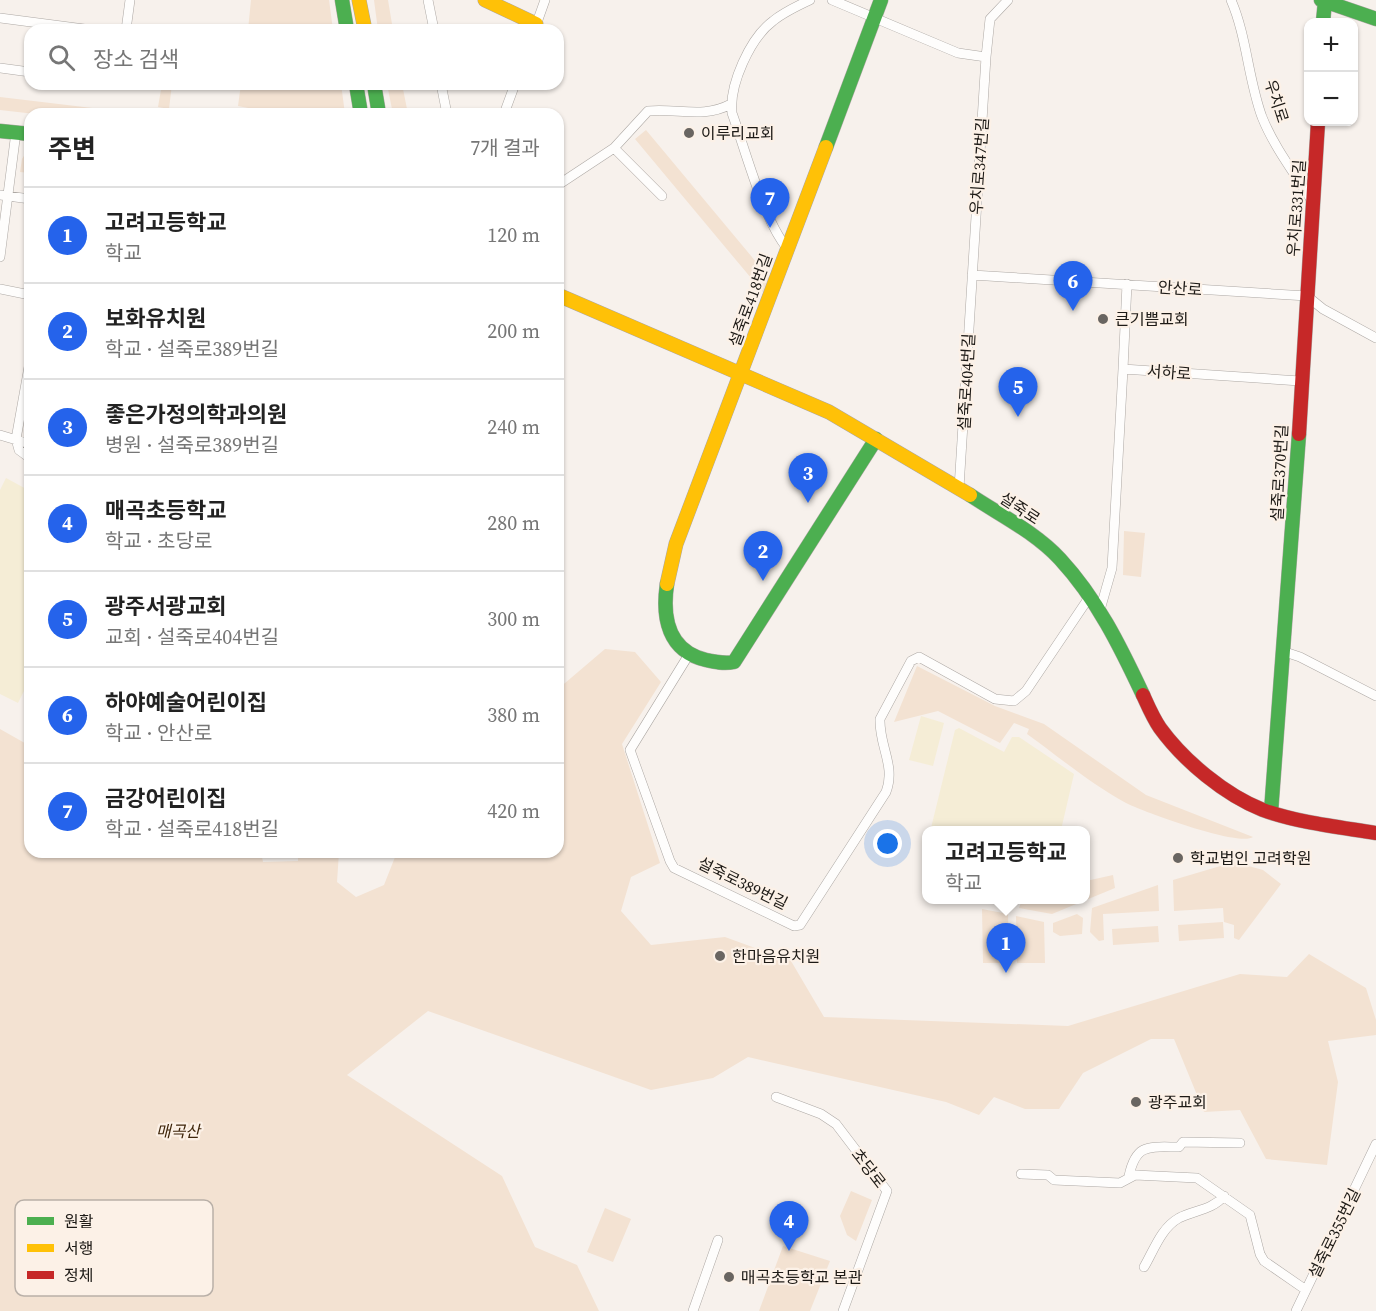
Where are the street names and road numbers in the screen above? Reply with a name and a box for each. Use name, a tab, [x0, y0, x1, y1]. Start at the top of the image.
street label: 우치로	[1260, 77, 1294, 126]
street label: 우치로347번길	[965, 117, 993, 215]
street label: 우치로331번길	[1282, 159, 1310, 257]
street label: 설죽로418번길	[723, 250, 777, 350]
street label: 안산로	[1157, 275, 1203, 301]
street label: 설죽로404번길	[952, 333, 980, 431]
street label: 서하로	[1146, 359, 1192, 385]
street label: 설죽로370번길	[1265, 424, 1293, 522]
street label: 설죽로	[995, 487, 1045, 529]
street label: 설죽로389번길	[694, 852, 792, 914]
street label: 초당로	[847, 1144, 891, 1192]
street label: 설죽로355번길	[1303, 1184, 1365, 1282]

